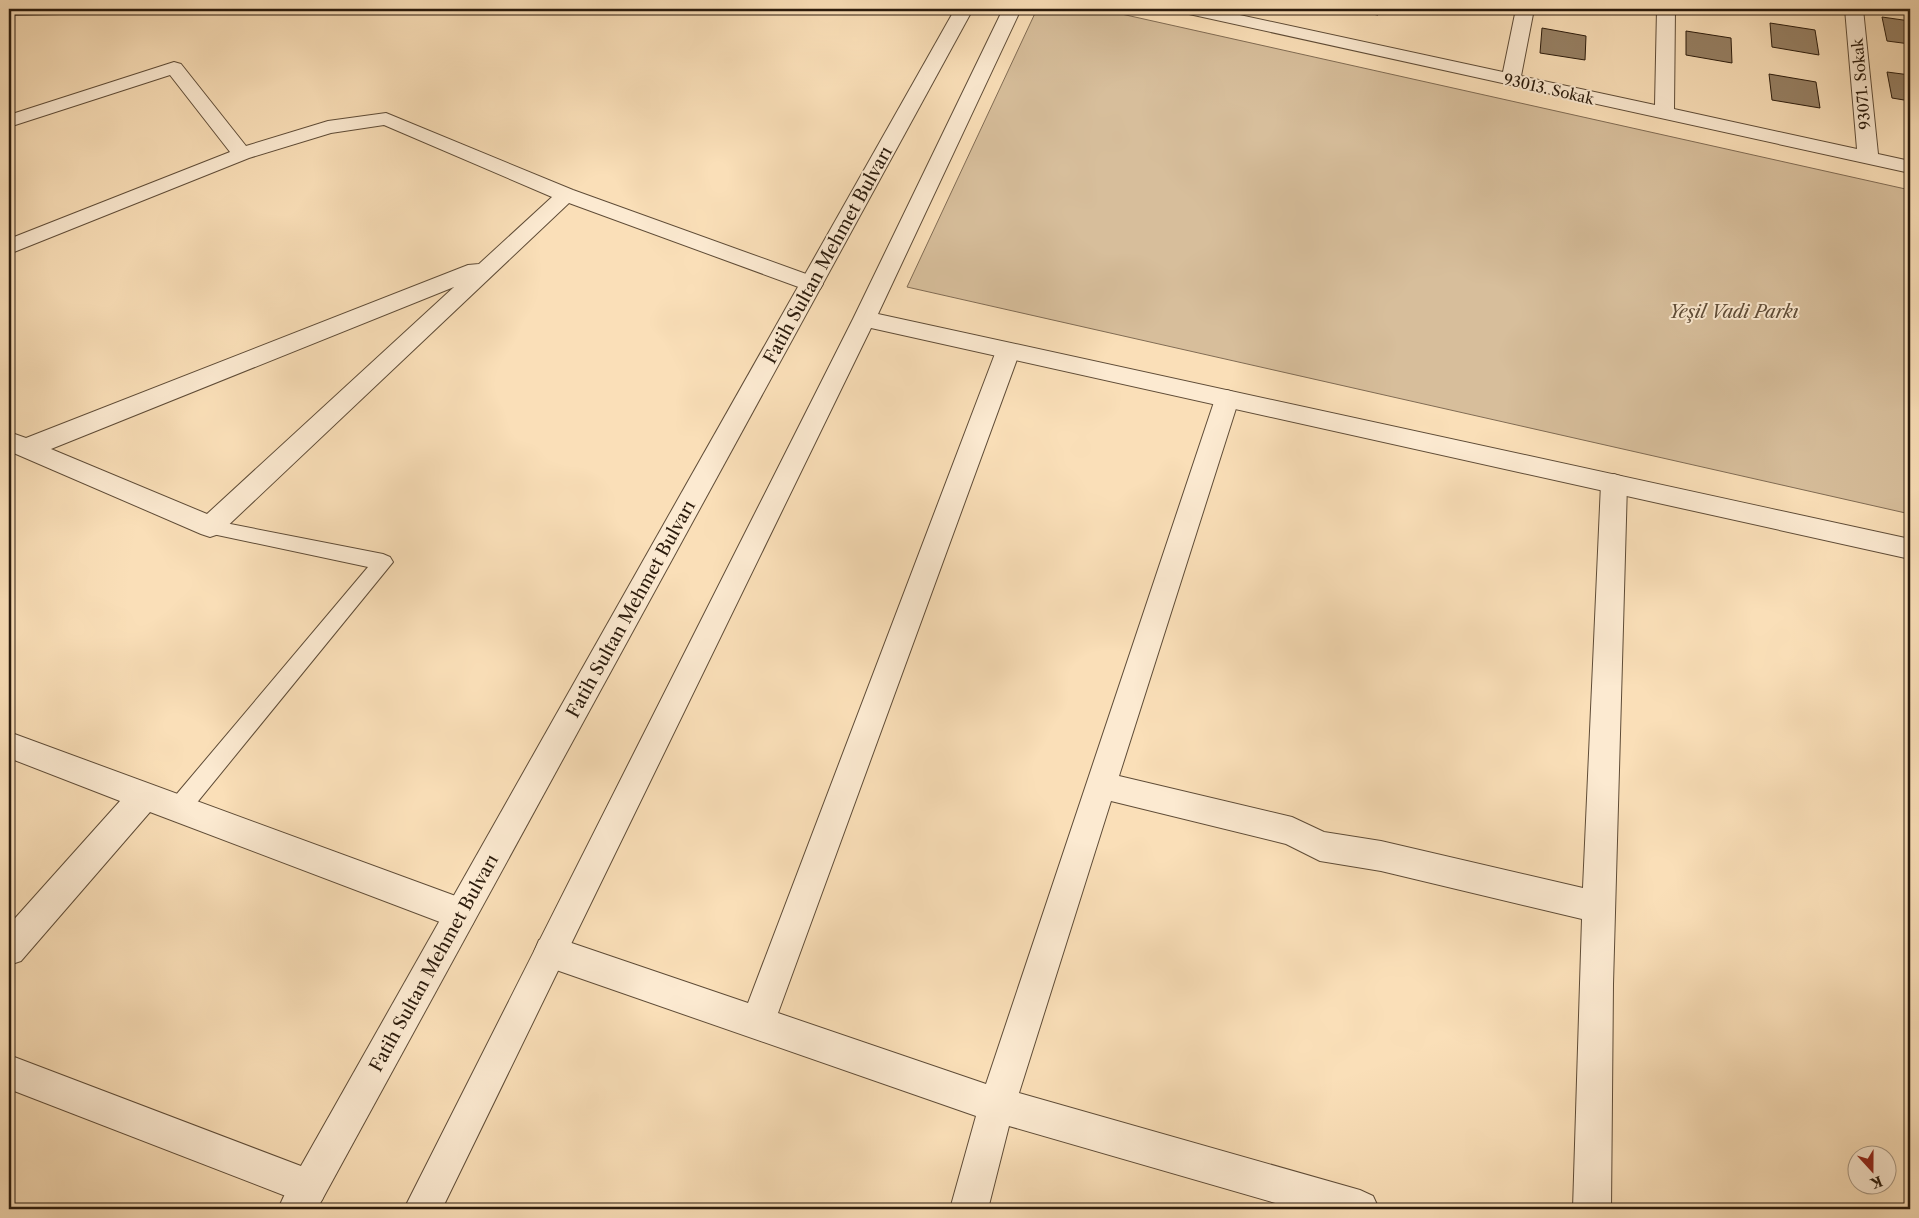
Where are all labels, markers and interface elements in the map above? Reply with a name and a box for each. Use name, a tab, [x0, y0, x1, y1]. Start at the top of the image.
street label: 93071. Sokak	[1847, 36, 1874, 130]
street label: 93013. Sokak	[1502, 69, 1597, 109]
street label: Fatih Sultan Mehmet Bulvarı	[759, 142, 897, 368]
park label: Yeşil Vadi Parkı	[1669, 301, 1799, 323]
street label: Fatih Sultan Mehmet Bulvarı	[562, 496, 700, 722]
street label: Fatih Sultan Mehmet Bulvarı	[365, 850, 503, 1076]
north arrow	[1846, 1146, 1896, 1196]
text: K	[1867, 1172, 1885, 1193]

